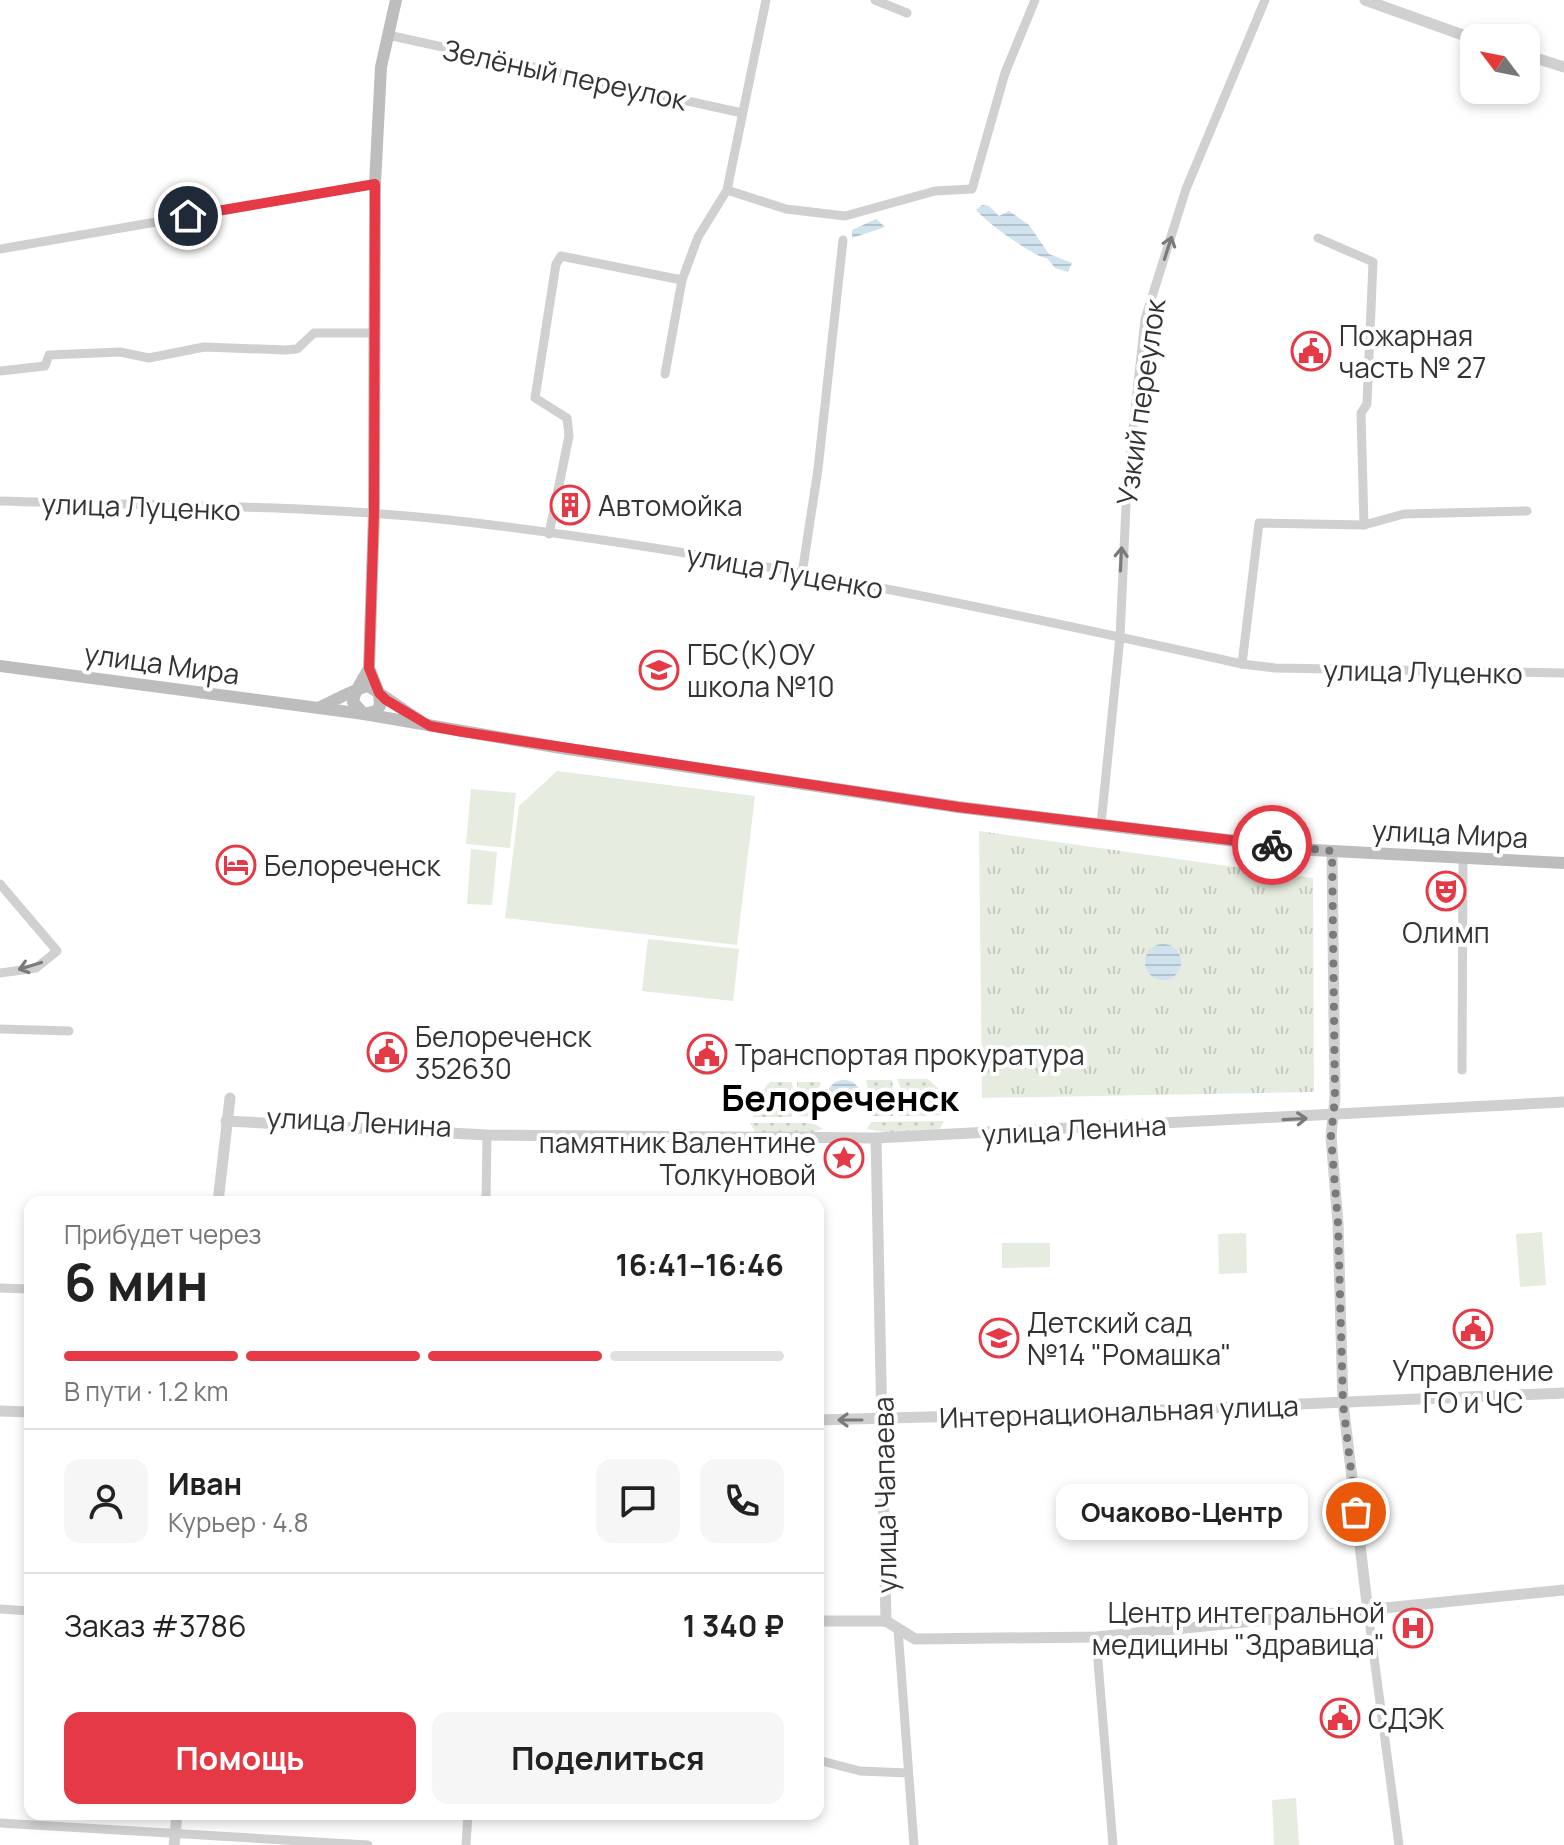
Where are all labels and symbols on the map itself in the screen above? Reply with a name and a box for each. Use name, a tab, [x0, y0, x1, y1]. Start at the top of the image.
north arrow	[1460, 24, 1540, 104]
street label: Зелёный переулок	[440, 30, 691, 119]
pin	[154, 182, 222, 250]
one-way arrow	[1162, 235, 1177, 260]
street label: Узкий переулок	[1107, 295, 1173, 508]
place label: Пожарная часть № 27	[1339, 316, 1486, 386]
public building icon: Пожарная часть № 27	[1290, 330, 1332, 372]
street label: улица Луценко	[41, 484, 241, 528]
building icon: Автомойка	[549, 484, 591, 526]
place label: Автомойка	[598, 486, 743, 524]
street label: улица Луценко	[683, 535, 887, 607]
one-way arrow	[1114, 546, 1129, 573]
street label: улица Мира	[82, 633, 242, 693]
place label: ГБС(К)ОУ школа №10	[687, 635, 835, 705]
school or university icon: ГБС(К)ОУ школа №10	[638, 649, 680, 691]
street label: улица Луценко	[1323, 650, 1523, 692]
courier	[1232, 805, 1312, 885]
street label: улица Мира	[1371, 810, 1529, 856]
hotel icon: Белореченск	[215, 844, 257, 886]
place label: Белореченск	[264, 846, 442, 884]
theatre icon: Олимп	[1425, 870, 1467, 912]
place label: Олимп	[1402, 913, 1490, 951]
one-way arrow	[18, 960, 43, 974]
place label: Белореченск 352630	[415, 1017, 593, 1087]
public building icon: Белореченск 352630	[366, 1031, 408, 1073]
public building icon: Транспортая прокуратура	[686, 1033, 728, 1075]
place label: Транспортая прокуратура	[735, 1035, 1085, 1073]
district label: Белореченск	[721, 1073, 960, 1122]
street label: улица Ленина	[266, 1097, 452, 1145]
street label: улица Ленина	[981, 1105, 1167, 1153]
one-way arrow	[1281, 1111, 1308, 1126]
place label: памятник Валентине Толкуновой	[539, 1123, 816, 1193]
place icon: памятник Валентине Толкуновой	[823, 1137, 865, 1179]
place label: Детский сад №14 "Ромашка"	[1027, 1303, 1231, 1373]
public building icon: Управление ГО и ЧС	[1452, 1308, 1494, 1350]
school or university icon: Детский сад №14 "Ромашка"	[978, 1317, 1020, 1359]
place label: Управление ГО и ЧС	[1392, 1351, 1554, 1421]
street label: Интернациональная улица	[939, 1386, 1299, 1436]
street label: улица Чапаева	[863, 1396, 905, 1594]
one-way arrow	[837, 1412, 864, 1428]
pin	[1322, 1478, 1390, 1546]
callout: Очаково-Центр	[1056, 1484, 1308, 1540]
place label: Центр интегральной медицины "Здравица"	[1092, 1593, 1385, 1663]
hospital icon: Центр интегральной медицины "Здравица"	[1392, 1607, 1434, 1649]
public building icon: СДЭК	[1319, 1697, 1361, 1739]
place label: СДЭК	[1368, 1699, 1445, 1737]

